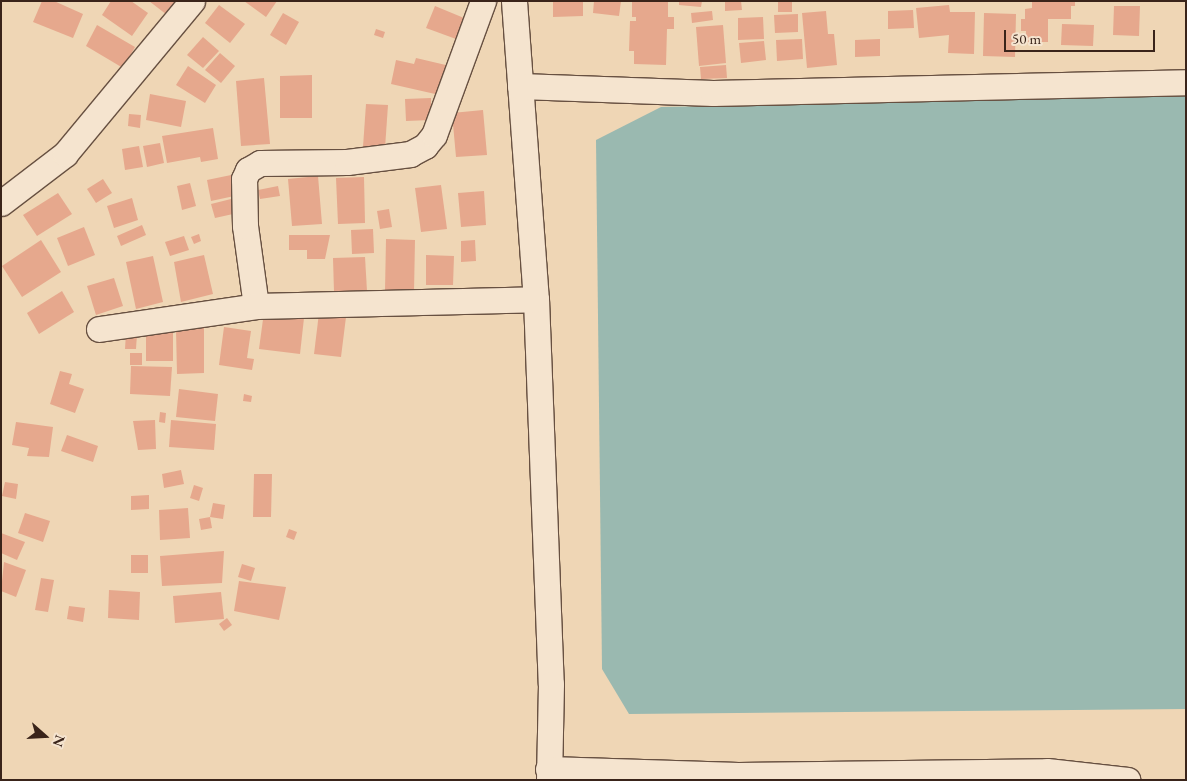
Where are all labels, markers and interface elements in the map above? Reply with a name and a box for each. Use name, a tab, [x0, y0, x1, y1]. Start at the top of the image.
scale bar	[1007, 20, 1158, 52]
text: 50 m	[1012, 29, 1041, 48]
north arrow	[20, 711, 70, 761]
text: N	[49, 733, 70, 749]

